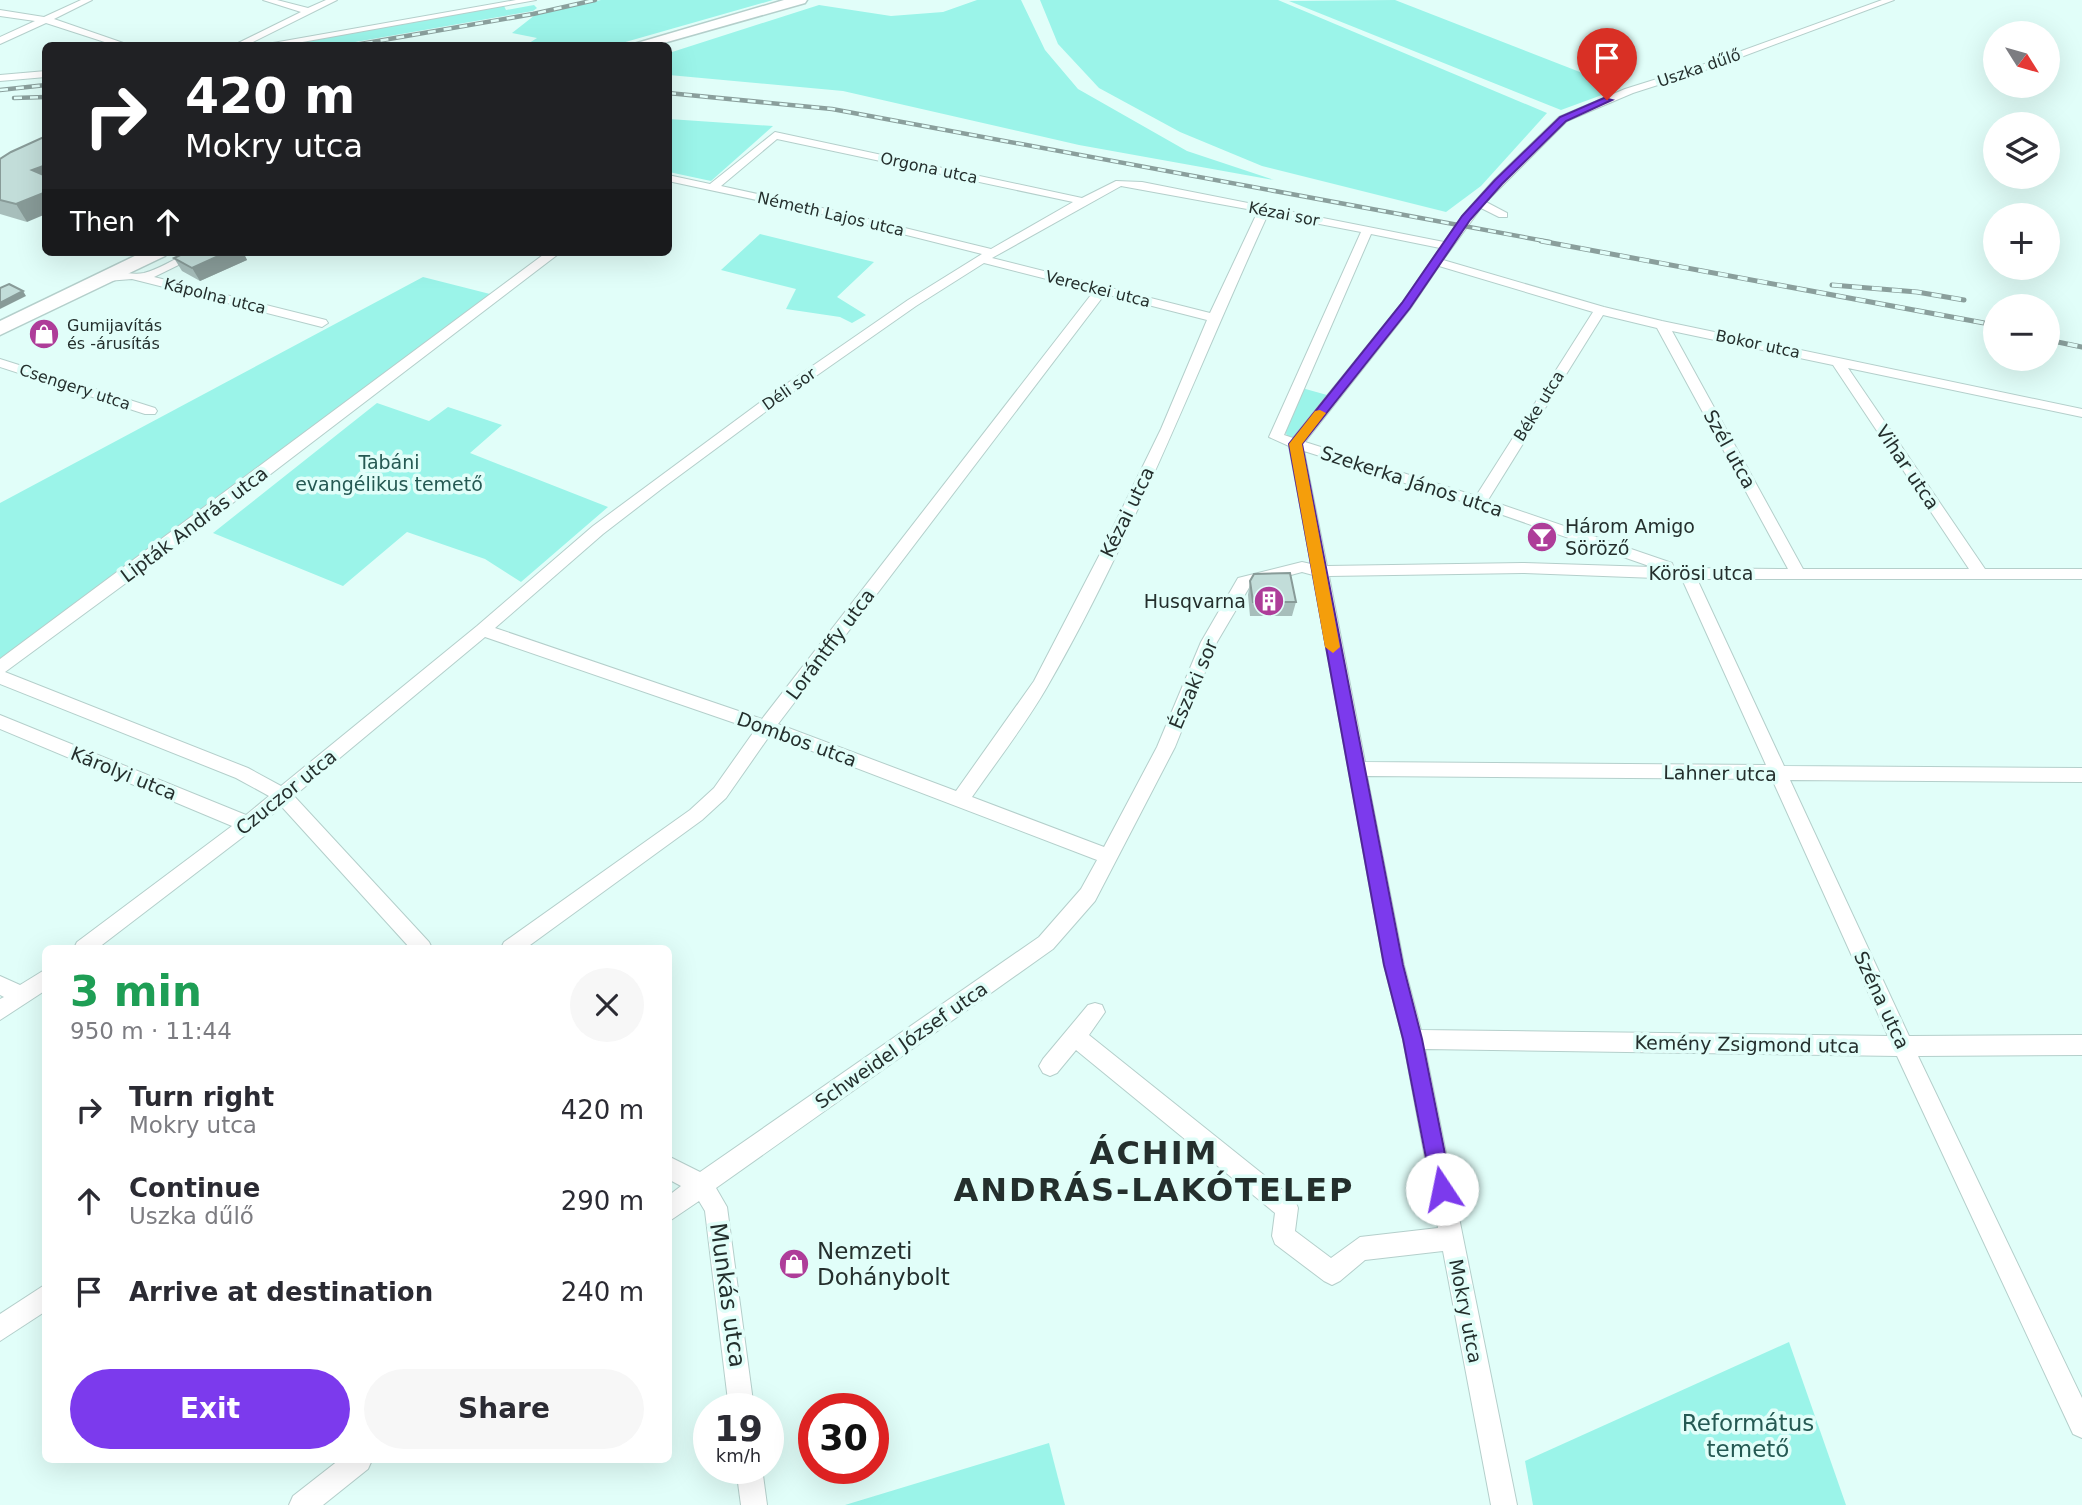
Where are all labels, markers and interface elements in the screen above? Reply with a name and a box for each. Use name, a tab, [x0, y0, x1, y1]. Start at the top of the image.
north arrow	[1983, 21, 2060, 98]
map controls	[1983, 21, 2060, 371]
pin	[1577, 28, 1637, 100]
icon: arrive	[1588, 39, 1626, 77]
street label: Uszka dűlő	[1655, 45, 1743, 91]
text: 420 m	[185, 68, 355, 125]
icon: right	[70, 70, 161, 161]
button: layers	[1983, 112, 2060, 189]
text: Mokry utca	[185, 127, 363, 165]
street label: Orgona utca	[879, 148, 979, 188]
street label: Németh Lajos utca	[756, 188, 906, 240]
street label: Kézai sor	[1247, 198, 1322, 230]
icon: ahead	[149, 203, 187, 241]
button: +	[1983, 203, 2060, 280]
text: Then	[70, 207, 135, 237]
street label: Vereckei utca	[1044, 267, 1152, 311]
street label: Kápolna utca	[162, 274, 268, 318]
button: −	[1983, 294, 2060, 371]
place label: Gumijavítás és -árusítás	[67, 316, 162, 353]
shop icon: Gumijavítás és -árusítás	[27, 317, 61, 351]
street label: Bokor utca	[1714, 326, 1802, 362]
street label: Csengery utca	[17, 360, 133, 414]
street label: Déli sor	[759, 364, 820, 414]
street label: Béke utca	[1510, 367, 1568, 445]
street label: Szél utca	[1699, 406, 1761, 492]
street label: Vihar utca	[1872, 421, 1944, 513]
street label: Szekerka János utca	[1318, 441, 1506, 521]
park label: Tabáni evangélikus temető	[295, 451, 483, 495]
street label: Lipták András utca	[116, 462, 272, 586]
street label: Kézai utca	[1096, 463, 1158, 561]
place label: Három Amigo Söröző	[1565, 515, 1695, 559]
bar icon: Három Amigo Söröző	[1525, 520, 1559, 554]
street label: Körösi utca	[1649, 562, 1753, 584]
street label: Lorántffy utca	[781, 584, 879, 704]
building icon: Husqvarna	[1252, 584, 1286, 618]
place label: Husqvarna	[1144, 590, 1246, 612]
street label: Északi sor	[1164, 636, 1222, 732]
street label: Dombos utca	[734, 707, 860, 771]
street label: Károlyi utca	[68, 742, 180, 804]
street label: Czuczor utca	[231, 745, 341, 839]
street label: Lahner utca	[1663, 761, 1777, 785]
street label: Széna utca	[1850, 948, 1914, 1052]
text: 3 min	[70, 967, 202, 1016]
button: close	[570, 968, 644, 1042]
street label: Schweidel József utca	[811, 977, 991, 1113]
text: 950 m · 11:44	[70, 1018, 232, 1044]
street label: Kemény Zsigmond utca	[1634, 1031, 1860, 1057]
text: Turn right	[129, 1082, 274, 1112]
icon: right	[70, 1091, 108, 1129]
text: 420 m	[561, 1095, 644, 1125]
text: Mokry utca	[129, 1112, 257, 1138]
district label: ÁCHIM ANDRÁS-LAKÓTELEP	[954, 1134, 1354, 1209]
position arrow	[1405, 1152, 1479, 1226]
text: Continue	[129, 1173, 260, 1203]
icon: ahead	[70, 1182, 108, 1220]
text: 290 m	[561, 1186, 644, 1216]
text: Uszka dűlő	[129, 1203, 254, 1229]
street label: Munkás utca	[705, 1221, 751, 1369]
place label: Nemzeti Dohánybolt	[817, 1238, 950, 1290]
shop icon: Nemzeti Dohánybolt	[777, 1247, 811, 1281]
street label: Mokry utca	[1445, 1257, 1487, 1365]
icon: arrive	[70, 1273, 108, 1311]
text: Arrive at destination	[129, 1277, 433, 1307]
text: 240 m	[561, 1277, 644, 1307]
button: Exit	[70, 1369, 350, 1449]
button: Share	[364, 1369, 644, 1449]
speed limit sign: 30	[798, 1393, 889, 1484]
text: 19	[714, 1409, 763, 1449]
park label: Református temető	[1682, 1410, 1814, 1462]
text: km/h	[716, 1445, 761, 1466]

